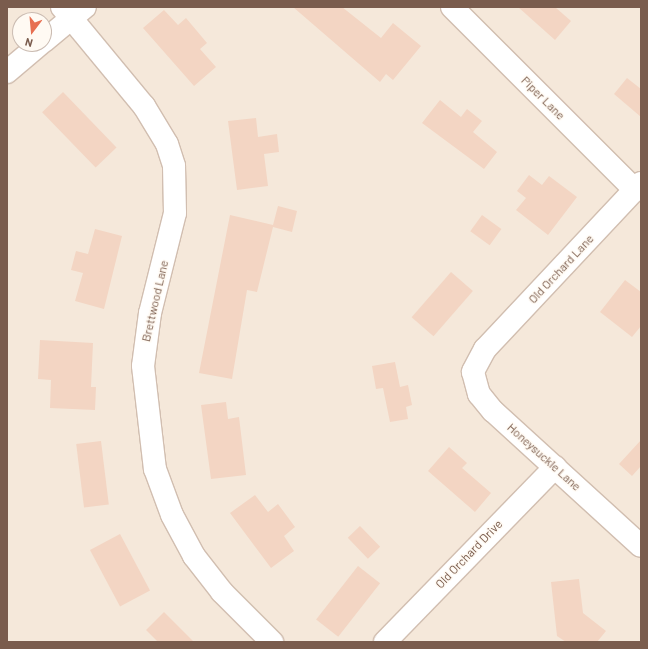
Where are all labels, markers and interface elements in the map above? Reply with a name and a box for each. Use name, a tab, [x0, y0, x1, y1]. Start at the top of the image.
north arrow	[12, 12, 52, 52]
text: N	[24, 36, 34, 50]
street label: Piper Lane	[518, 73, 568, 123]
street label: Old Orchard Lane	[525, 232, 597, 306]
street label: Brettwood Lane	[139, 259, 171, 343]
street label: Honeysuckle Lane	[504, 420, 584, 494]
street label: Old Orchard Drive	[433, 517, 505, 591]

